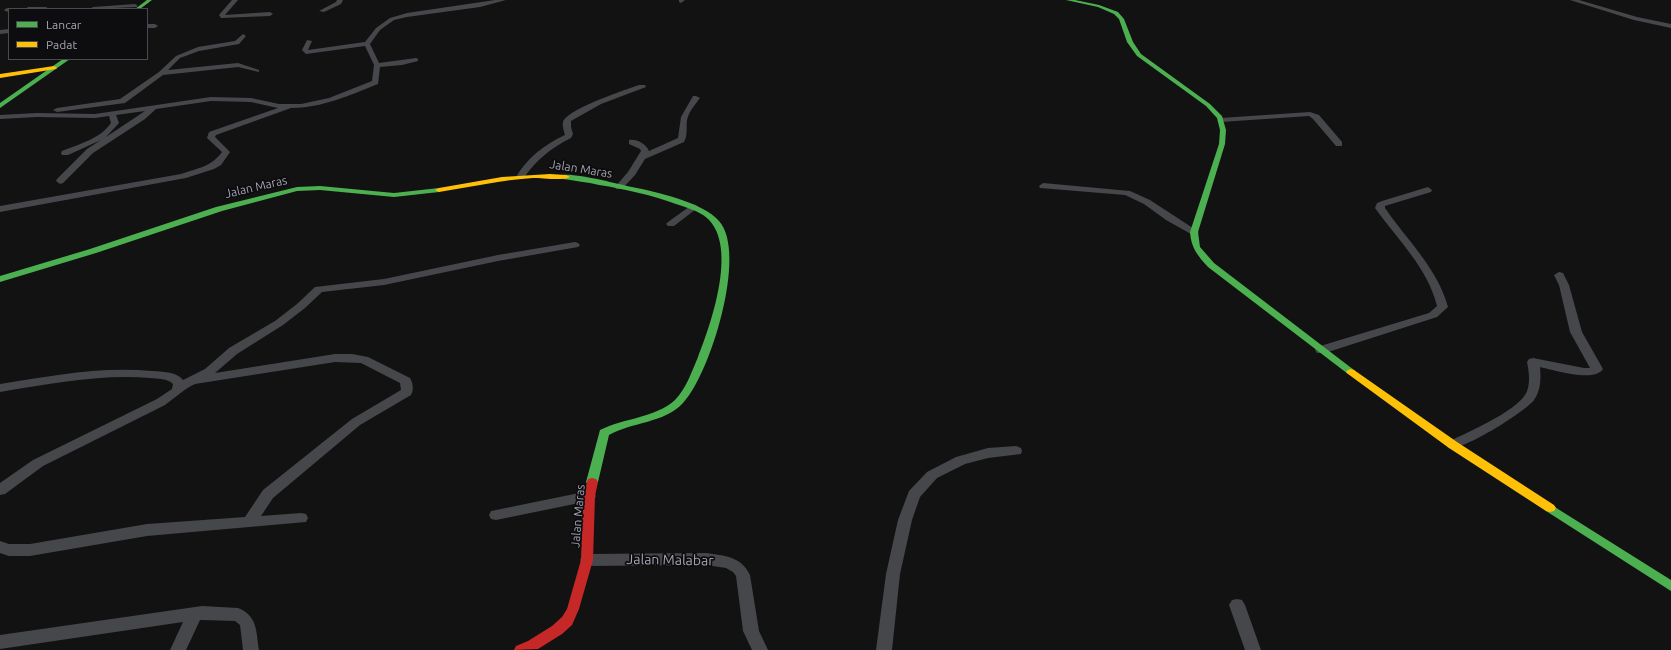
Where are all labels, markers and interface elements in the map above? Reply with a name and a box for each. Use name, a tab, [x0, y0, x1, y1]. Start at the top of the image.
legend	[8, 8, 148, 60]
text: Lancar	[46, 18, 81, 31]
text: Padat	[46, 38, 77, 51]
street label: Jalan Maras	[549, 157, 613, 181]
street label: Jalan Maras	[223, 173, 289, 201]
street label: Jalan Maras	[568, 484, 588, 548]
street label: Jalan Malabar	[626, 551, 714, 569]

